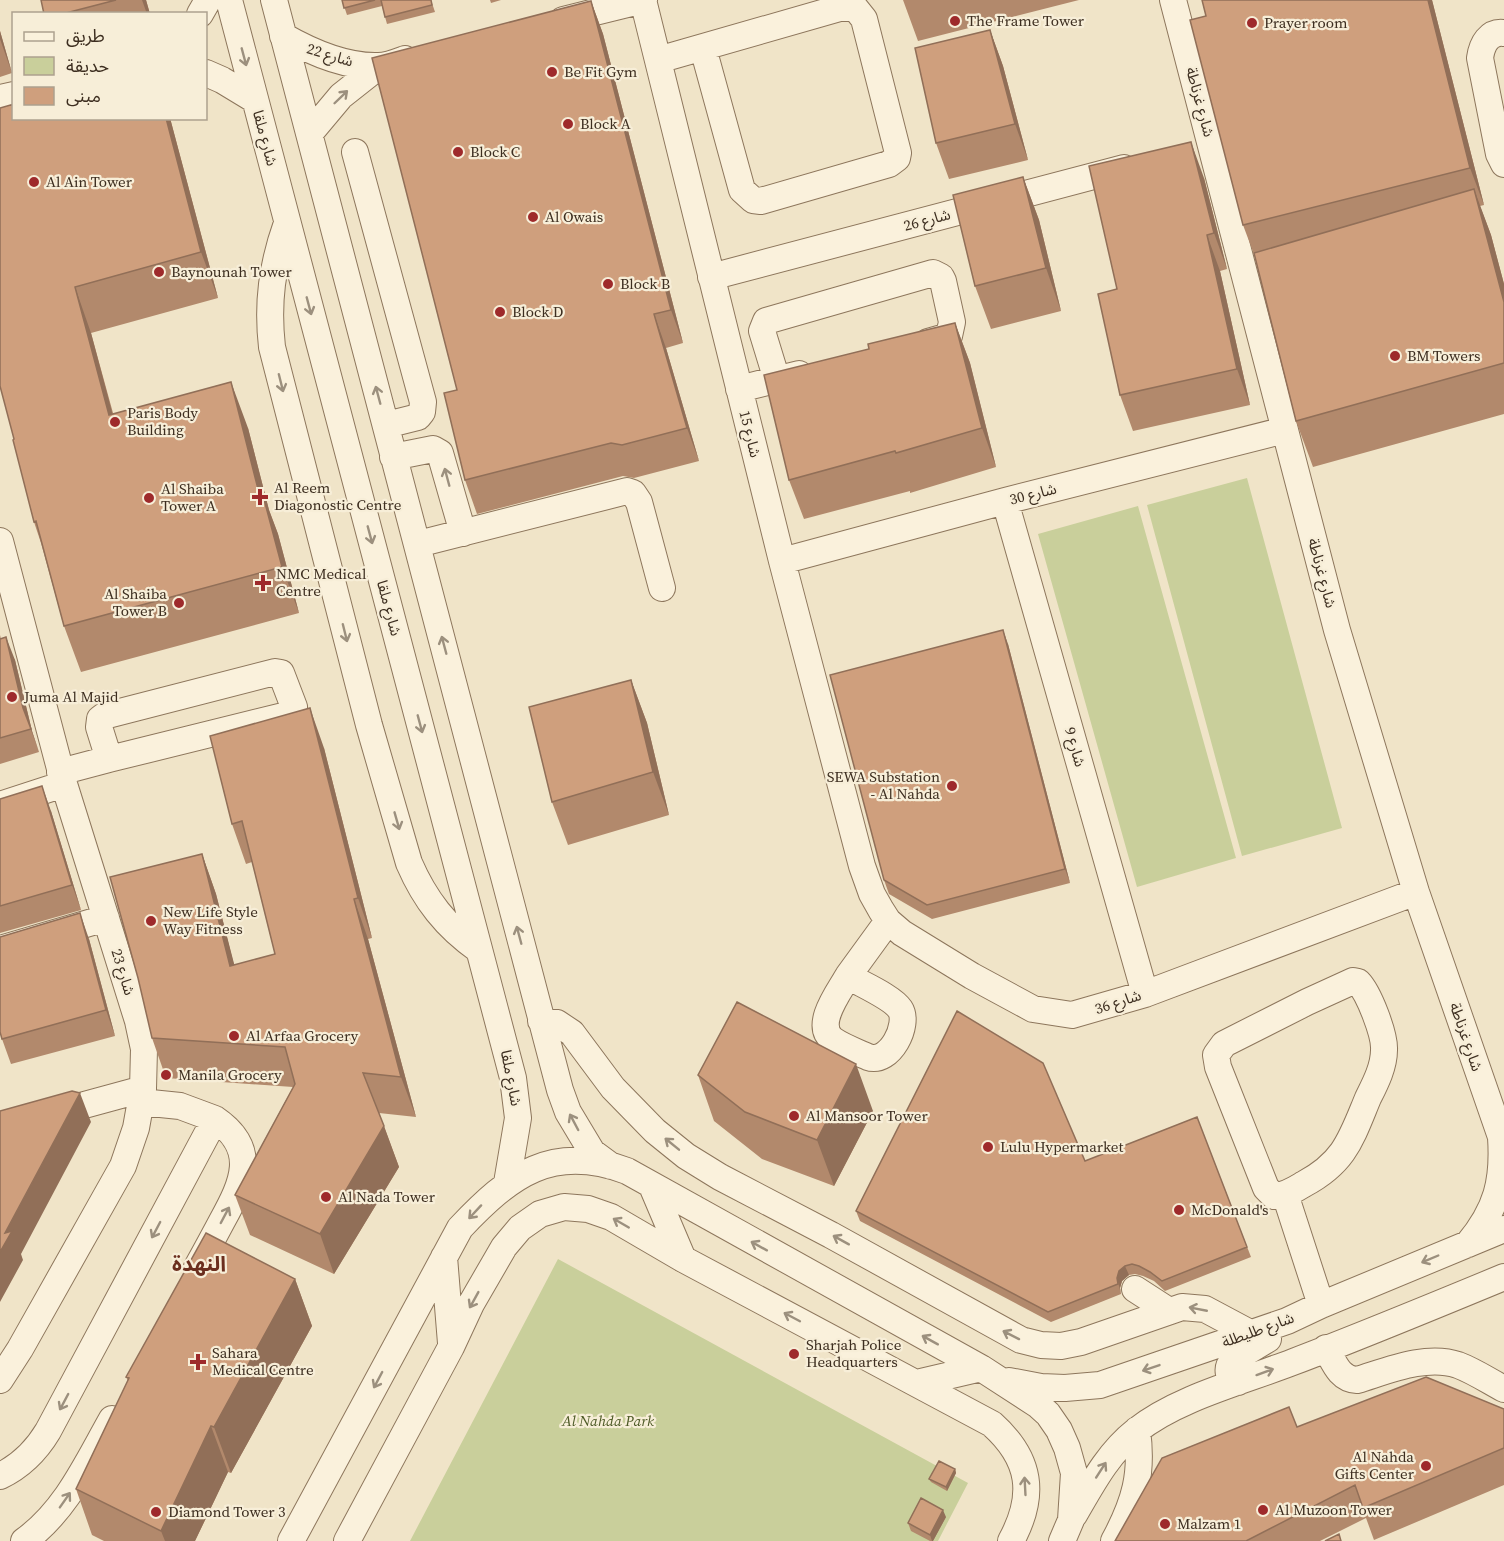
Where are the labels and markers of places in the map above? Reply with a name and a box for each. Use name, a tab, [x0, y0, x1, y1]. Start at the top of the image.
place label: The Frame Tower	[967, 10, 1085, 31]
place label: Prayer room	[1264, 12, 1348, 33]
marker: The Frame Tower	[948, 14, 962, 28]
marker: Prayer room	[1245, 16, 1259, 30]
place label: Be Fit Gym	[564, 61, 638, 82]
marker: Be Fit Gym	[545, 65, 559, 79]
place label: Block A	[580, 113, 631, 134]
marker: Block A	[561, 117, 575, 131]
place label: Block C	[470, 141, 520, 162]
marker: Block C	[451, 145, 465, 159]
place label: Al Ain Tower	[46, 171, 133, 192]
marker: Al Ain Tower	[27, 175, 41, 189]
place label: Al Owais	[545, 206, 603, 227]
marker: Al Owais	[526, 210, 540, 224]
place label: Baynounah Tower	[171, 261, 293, 282]
marker: Baynounah Tower	[152, 265, 166, 279]
place label: Block B	[620, 273, 670, 294]
marker: Block B	[601, 277, 615, 291]
place label: Block D	[512, 301, 564, 322]
marker: Block D	[493, 305, 507, 319]
place label: BM Towers	[1407, 345, 1481, 366]
marker: BM Towers	[1388, 349, 1402, 363]
place label: Paris Body Building	[127, 402, 198, 440]
marker: Paris Body Building	[108, 415, 122, 429]
place label: Al Reem Diagonostic Centre	[274, 477, 402, 515]
place label: Al Shaiba Tower A	[161, 478, 224, 516]
marker: Al Reem Diagonostic Centre	[251, 488, 269, 506]
marker: Al Shaiba Tower A	[142, 491, 156, 505]
place label: NMC Medical Centre	[276, 563, 367, 601]
marker: NMC Medical Centre	[254, 574, 272, 592]
place label: Al Shaiba Tower B	[104, 583, 167, 621]
marker: Al Shaiba Tower B	[172, 596, 186, 610]
place label: Juma Al Majid	[23, 686, 119, 707]
marker: Juma Al Majid	[5, 690, 19, 704]
place label: SEWA Substation - Al Nahda	[827, 766, 940, 804]
marker: SEWA Substation - Al Nahda	[945, 779, 959, 793]
place label: New Life Style Way Fitness	[163, 901, 258, 939]
marker: New Life Style Way Fitness	[144, 914, 158, 928]
place label: Al Arfaa Grocery	[246, 1025, 358, 1046]
marker: Al Arfaa Grocery	[227, 1029, 241, 1043]
place label: Manila Grocery	[178, 1064, 282, 1085]
marker: Manila Grocery	[159, 1068, 173, 1082]
place label: Al Mansoor Tower	[806, 1105, 928, 1126]
marker: Al Mansoor Tower	[787, 1109, 801, 1123]
place label: Lulu Hypermarket	[1000, 1136, 1123, 1157]
marker: Lulu Hypermarket	[981, 1140, 995, 1154]
place label: Al Nada Tower	[338, 1186, 436, 1207]
marker: Al Nada Tower	[319, 1190, 333, 1204]
place label: McDonald's	[1191, 1199, 1268, 1220]
marker: McDonald's	[1172, 1203, 1186, 1217]
place label: Sharjah Police Headquarters	[806, 1334, 902, 1372]
place label: Sahara Medical Centre	[212, 1342, 314, 1380]
marker: Sharjah Police Headquarters	[787, 1347, 801, 1361]
marker: Sahara Medical Centre	[189, 1353, 207, 1371]
place label: Al Nahda Gifts Center	[1335, 1446, 1415, 1484]
marker: Al Nahda Gifts Center	[1419, 1459, 1433, 1473]
place label: Al Muzoon Tower	[1275, 1499, 1393, 1520]
place label: Diamond Tower 3	[168, 1501, 286, 1522]
marker: Al Muzoon Tower	[1256, 1503, 1270, 1517]
marker: Diamond Tower 3	[149, 1505, 163, 1519]
place label: Malzam 1	[1177, 1513, 1241, 1534]
marker: Malzam 1	[1158, 1517, 1172, 1531]

